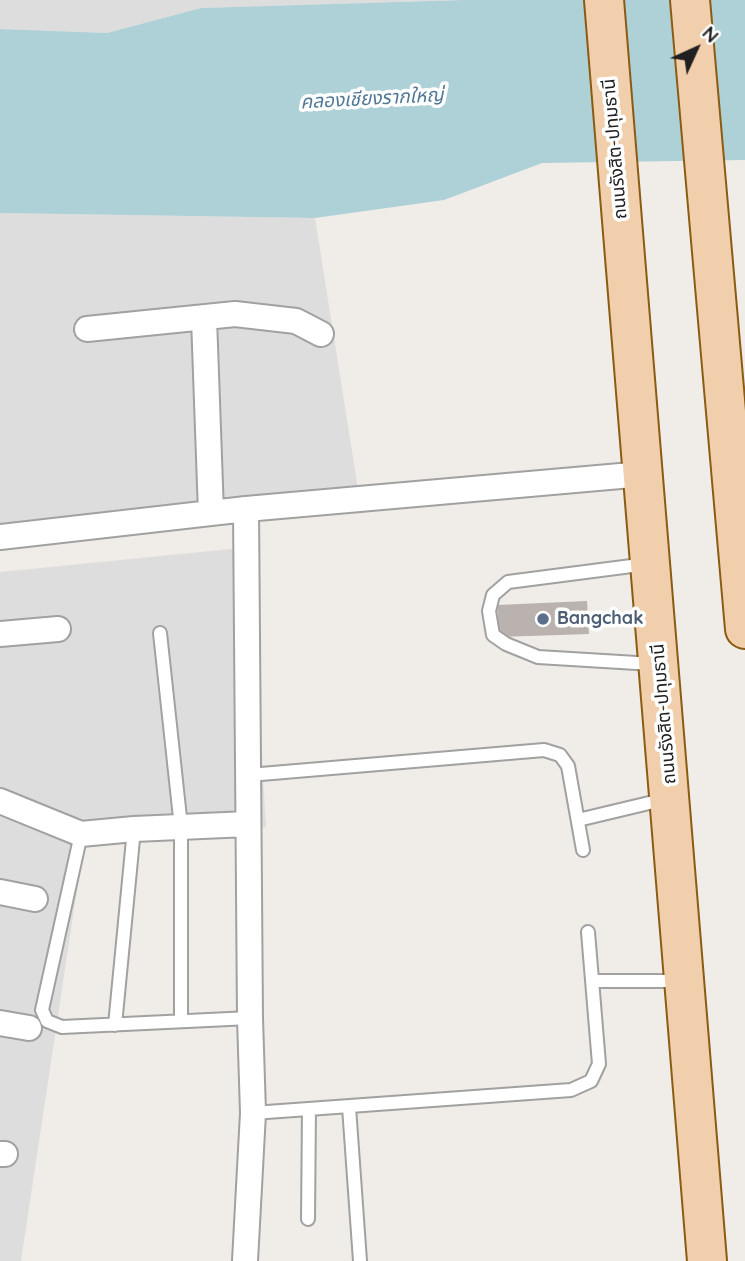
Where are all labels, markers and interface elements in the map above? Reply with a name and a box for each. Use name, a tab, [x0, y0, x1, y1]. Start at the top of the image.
north arrow	[661, 14, 731, 84]
text: N	[697, 21, 724, 48]
street label: ถนนรังสิต-ปทุมธานี	[598, 78, 632, 220]
water label: คลองเชียงรากใหญ่	[300, 84, 444, 114]
place label: Bangchak	[557, 608, 643, 630]
marker: Bangchak	[535, 611, 551, 627]
street label: ถนนรังสิต-ปทุมธานี	[647, 643, 681, 785]

